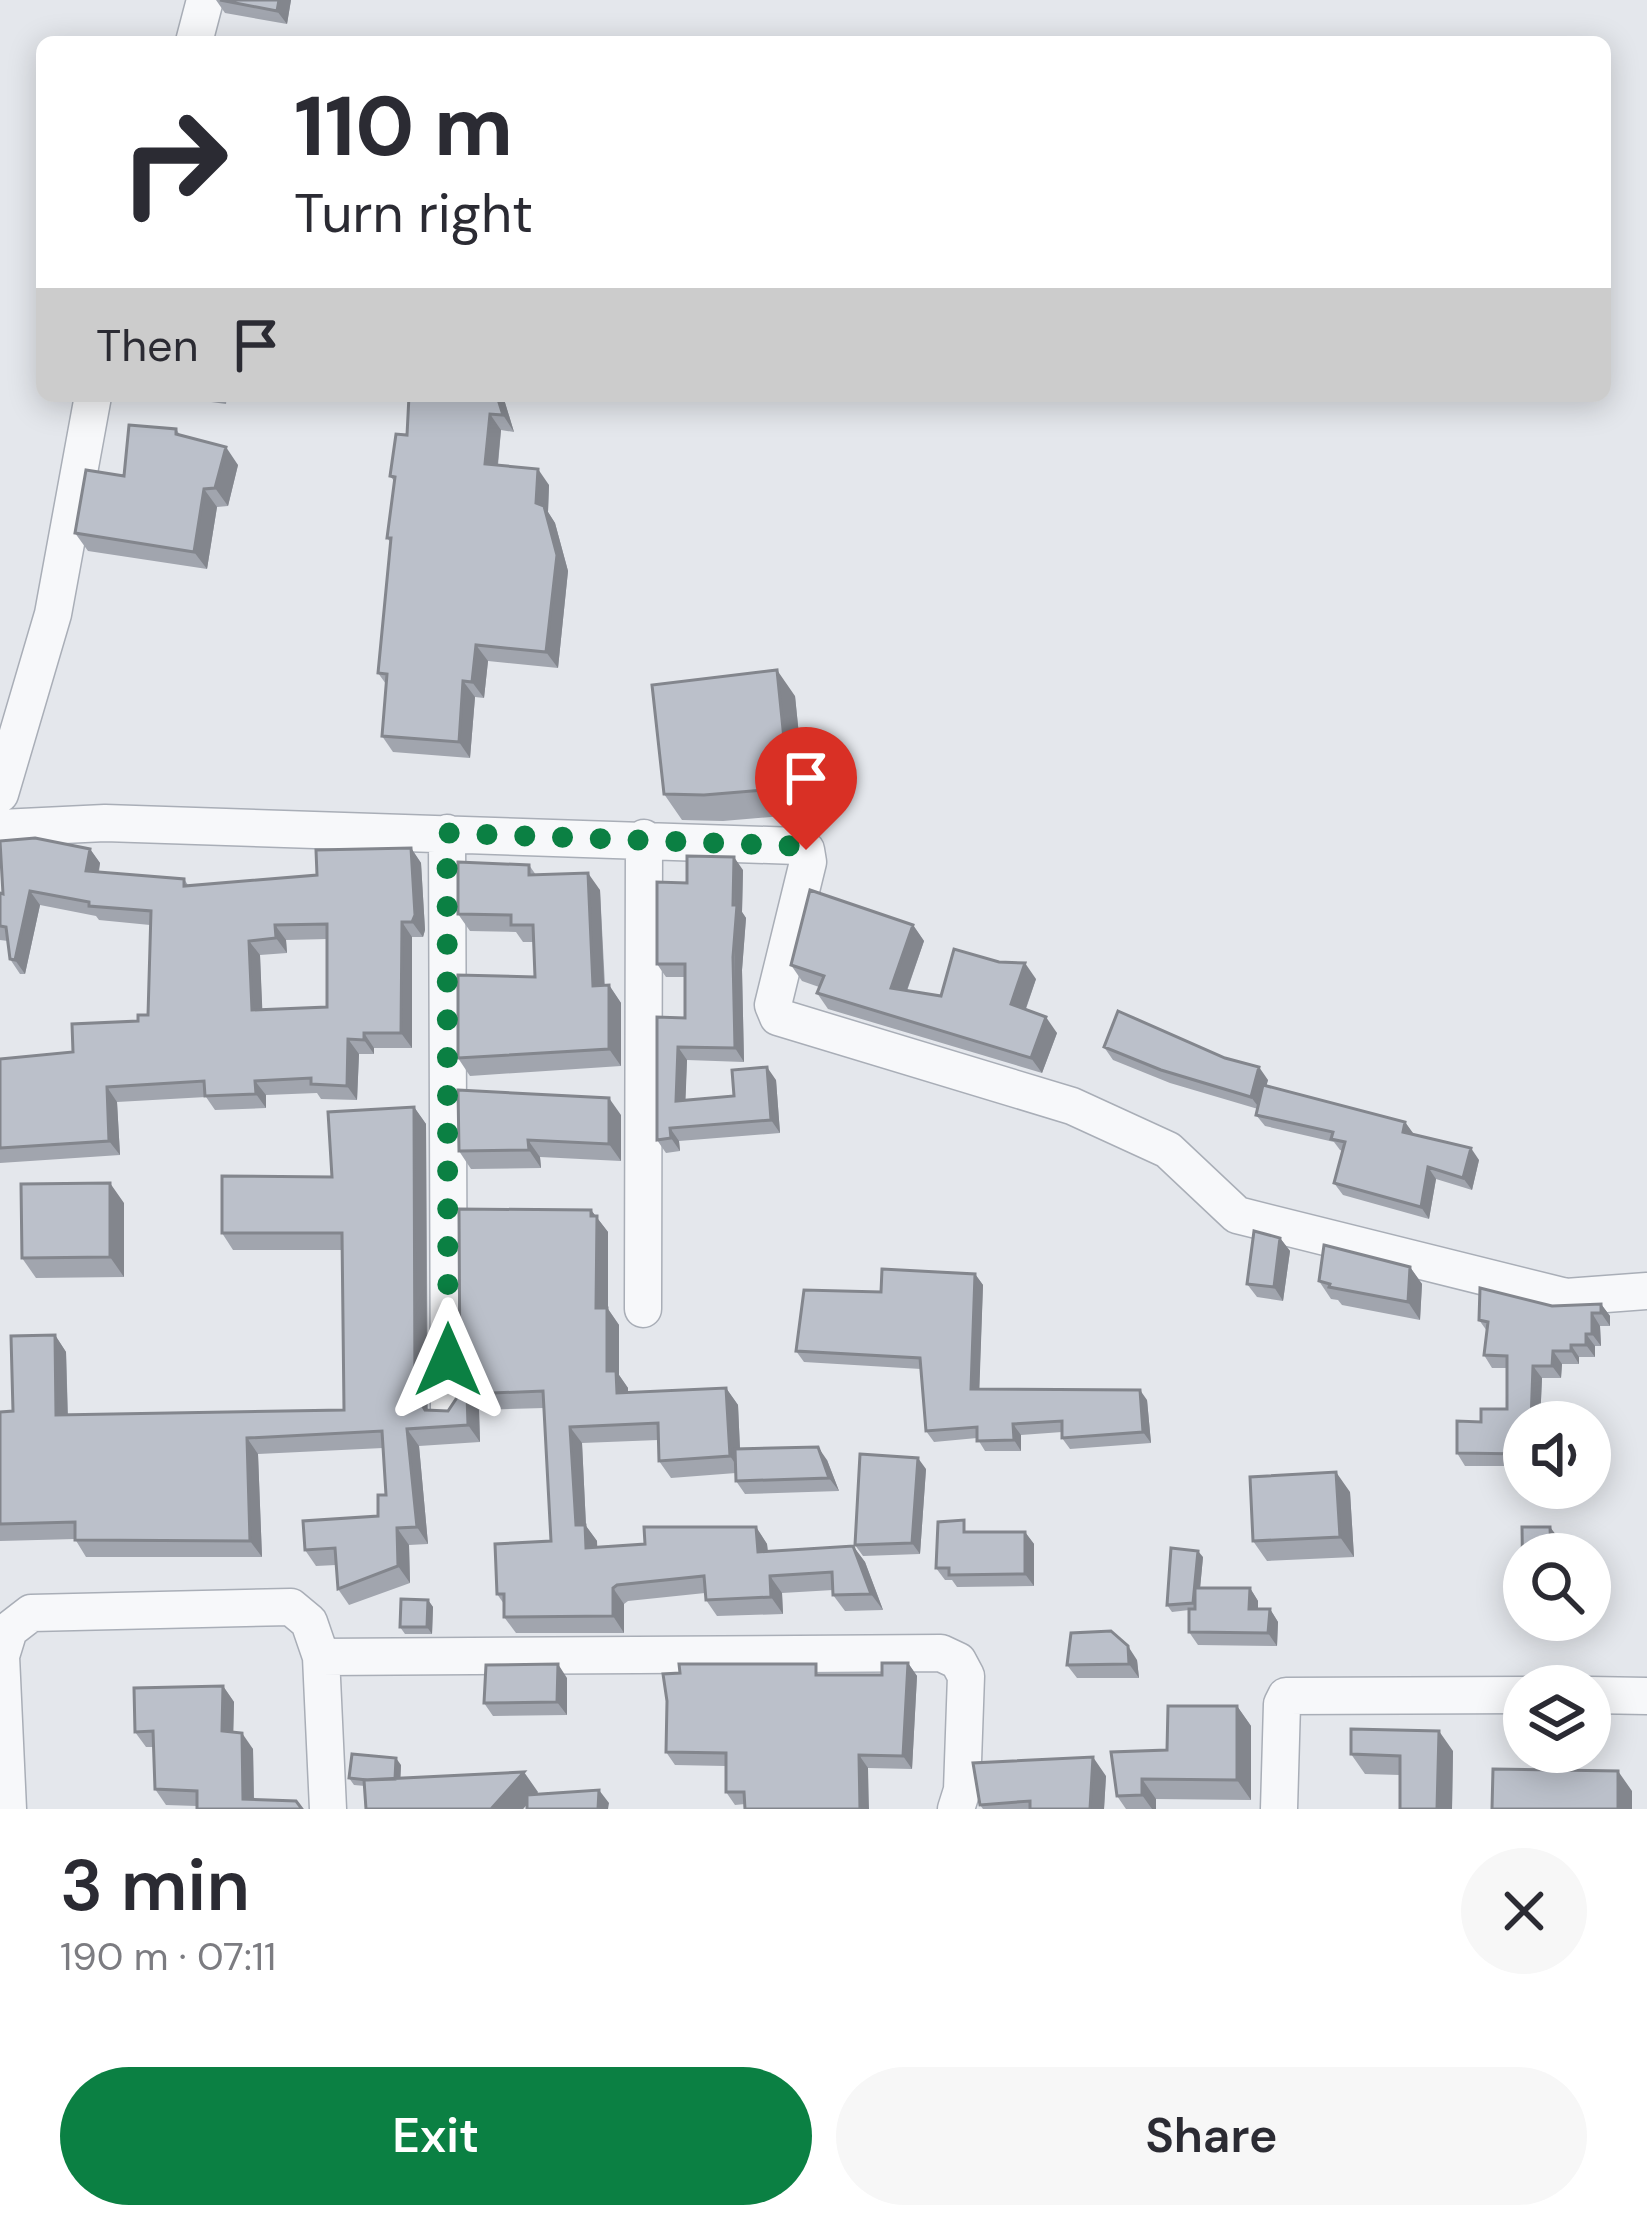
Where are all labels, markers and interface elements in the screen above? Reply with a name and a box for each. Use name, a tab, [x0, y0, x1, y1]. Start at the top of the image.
text: 110 m	[294, 72, 513, 181]
icon: right	[96, 84, 252, 240]
text: Turn right	[294, 178, 533, 249]
icon: arrive	[223, 312, 289, 378]
text: Then	[96, 316, 199, 375]
pin	[755, 727, 857, 850]
icon: arrive	[773, 745, 839, 811]
position arrow	[385, 1297, 511, 1423]
map controls	[1503, 1401, 1611, 1773]
button: sound	[1503, 1401, 1611, 1509]
button: search	[1503, 1533, 1611, 1641]
button: layers	[1503, 1665, 1611, 1773]
text: 3 min	[60, 1839, 250, 1932]
button: close	[1461, 1848, 1587, 1974]
text: 190 m · 07:11	[60, 1931, 276, 1982]
button: Exit	[60, 2067, 812, 2205]
button: Share	[836, 2067, 1587, 2205]

